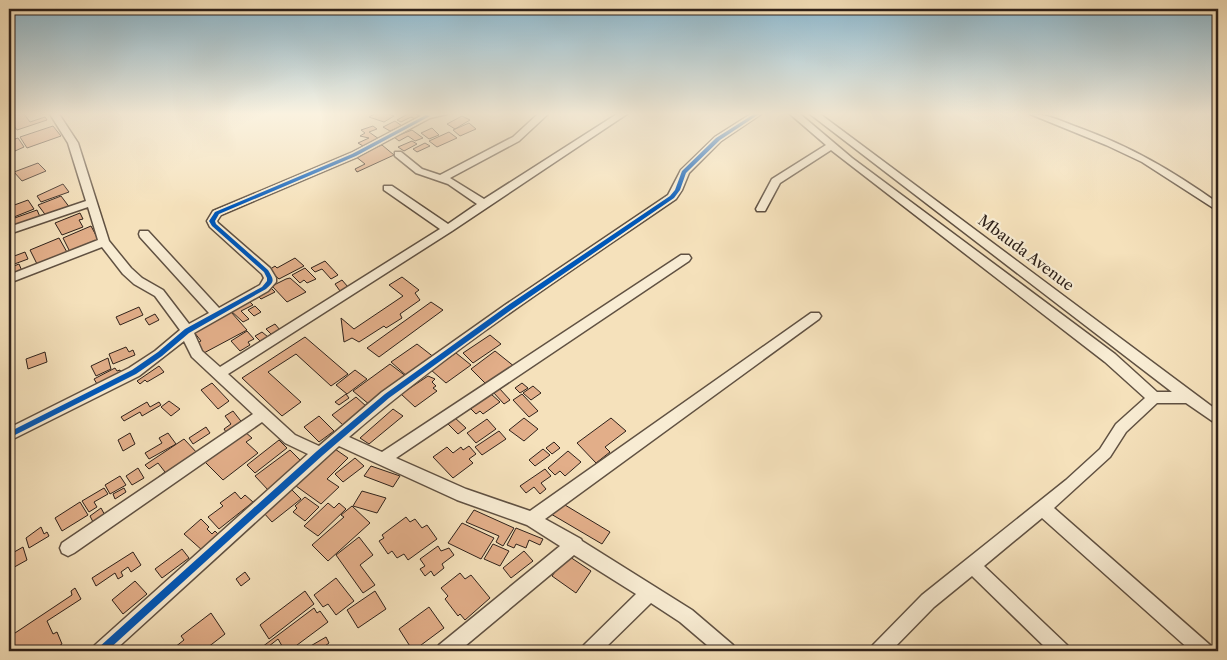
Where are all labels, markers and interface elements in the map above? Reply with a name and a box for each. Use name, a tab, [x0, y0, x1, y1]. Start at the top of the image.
street label: Mbauda Avenue	[975, 210, 1078, 295]

